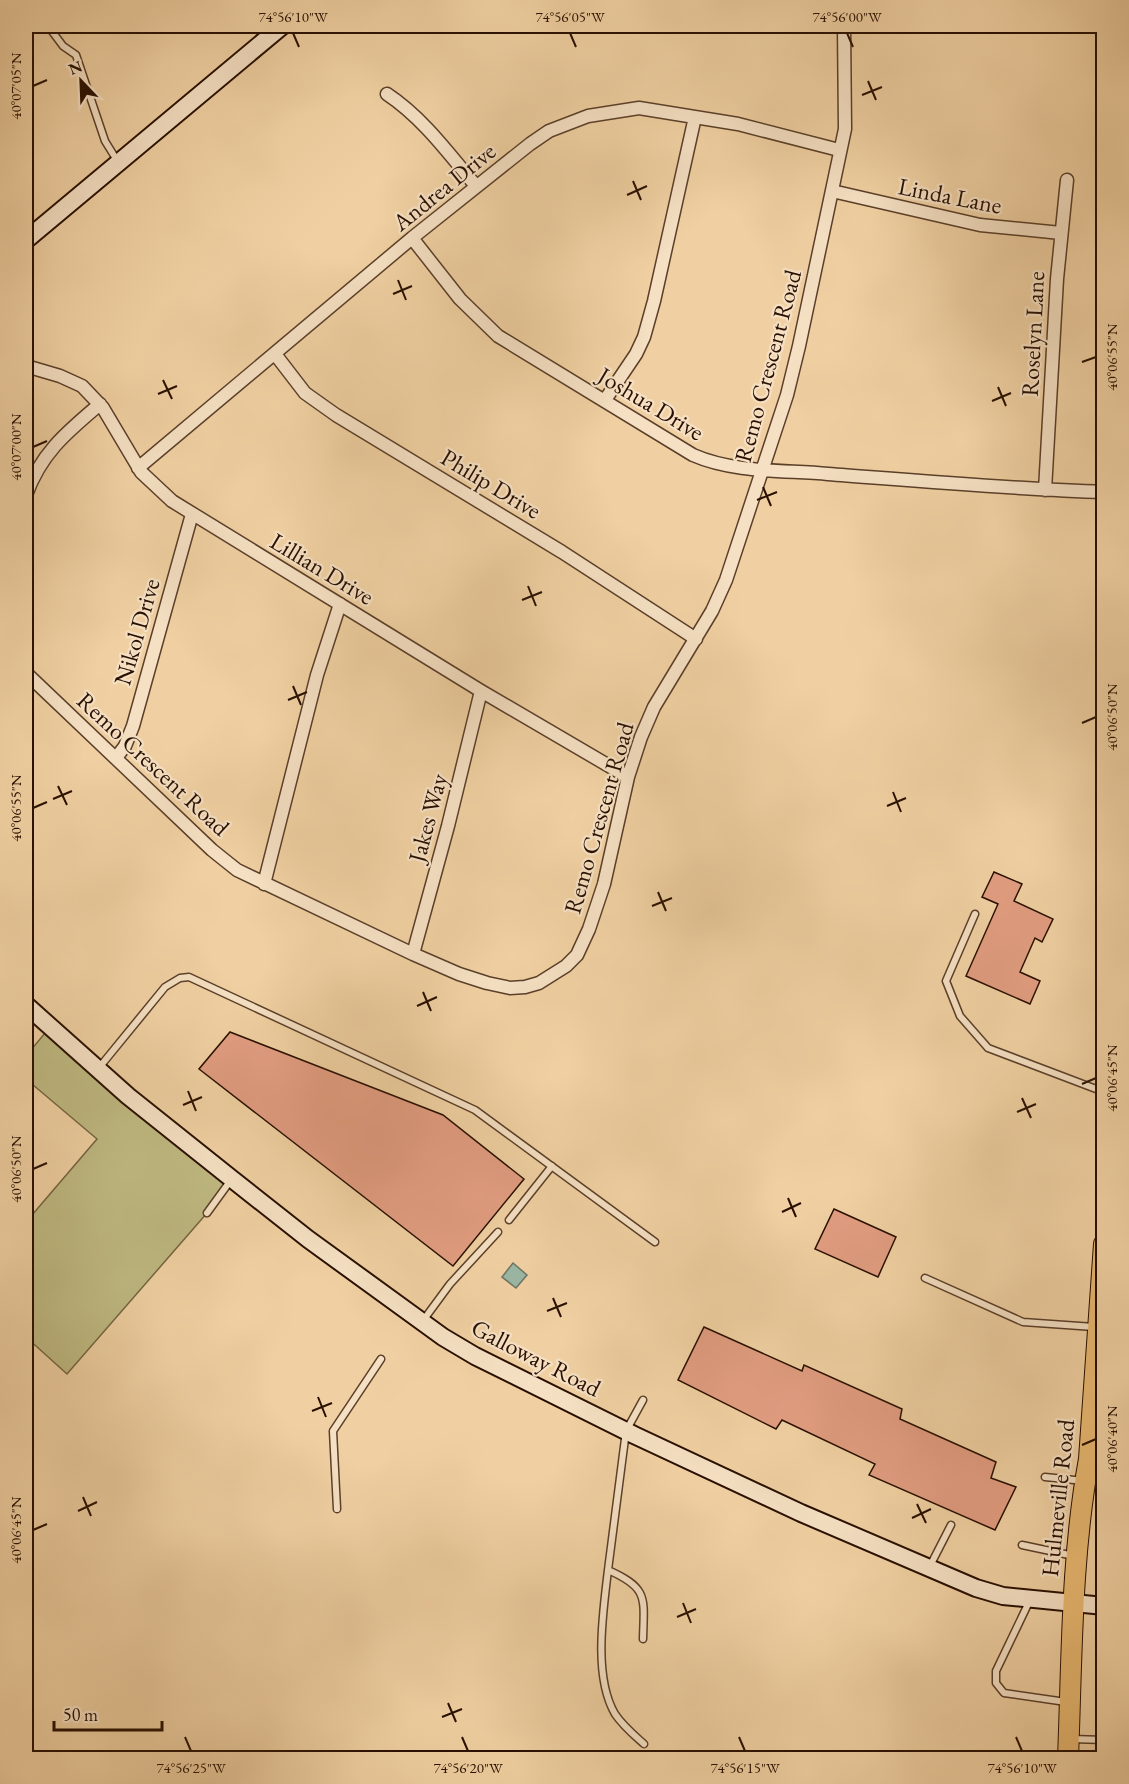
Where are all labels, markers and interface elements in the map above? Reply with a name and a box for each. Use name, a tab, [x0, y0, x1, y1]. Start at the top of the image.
text: 74°56'10"W	[258, 7, 328, 26]
text: 74°56'05"W	[535, 7, 605, 26]
text: 74°56'00"W	[812, 7, 882, 26]
north arrow	[51, 51, 111, 111]
text: 40°07'05"N	[6, 52, 25, 120]
text: N	[65, 55, 85, 80]
street label: Andrea Drive	[385, 135, 502, 238]
street label: Linda Lane	[896, 170, 1004, 221]
street label: Remo Crescent Road	[727, 265, 808, 465]
street label: Roselyn Lane	[1014, 271, 1051, 397]
text: 40°06'55"N	[1102, 323, 1121, 391]
street label: Joshua Drive	[591, 359, 710, 447]
text: 40°07'00"N	[6, 413, 25, 481]
street label: Philip Drive	[435, 442, 547, 526]
street label: Lillian Drive	[265, 526, 380, 612]
street label: Nikol Drive	[107, 575, 167, 689]
text: 40°06'50"N	[1102, 683, 1121, 751]
street label: Remo Crescent Road	[70, 685, 237, 843]
street label: Remo Crescent Road	[556, 718, 641, 917]
street label: Jakes Way	[400, 770, 454, 867]
text: 40°06'55"N	[6, 774, 25, 842]
text: 40°06'45"N	[1102, 1044, 1121, 1112]
text: 40°06'50"N	[6, 1135, 25, 1203]
street label: Galloway Road	[466, 1312, 607, 1404]
text: 40°06'40"N	[1102, 1405, 1121, 1473]
street label: Hulmeville Road	[1034, 1417, 1081, 1578]
text: 40°06'45"N	[6, 1496, 25, 1564]
scale bar	[54, 1694, 162, 1732]
text: 50 m	[63, 1703, 98, 1726]
text: 74°56'25"W	[156, 1758, 226, 1777]
text: 74°56'20"W	[433, 1758, 503, 1777]
text: 74°56'15"W	[710, 1758, 780, 1777]
text: 74°56'10"W	[987, 1758, 1057, 1777]

